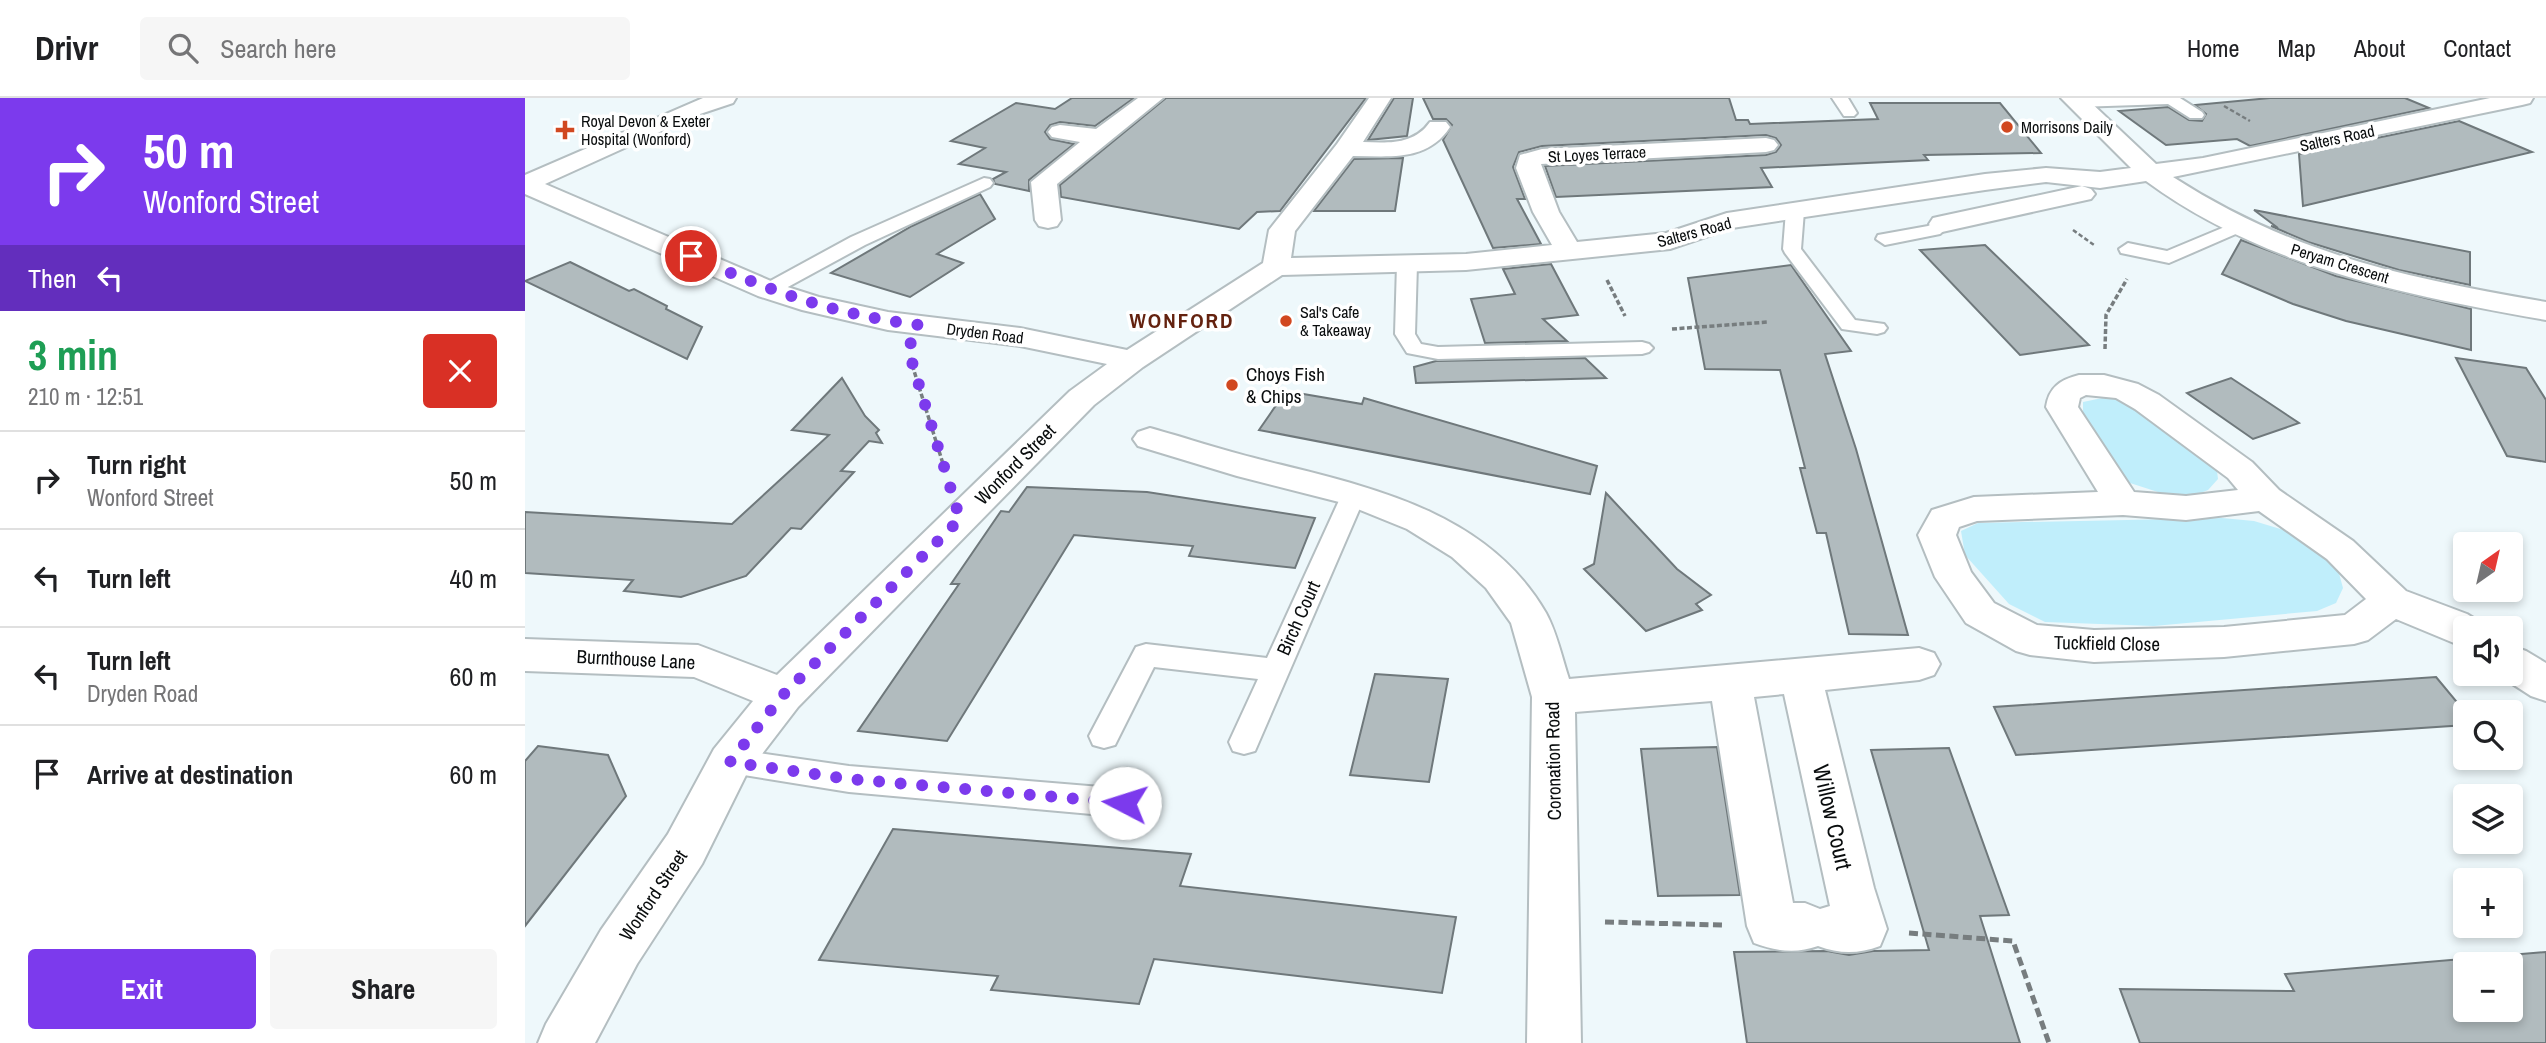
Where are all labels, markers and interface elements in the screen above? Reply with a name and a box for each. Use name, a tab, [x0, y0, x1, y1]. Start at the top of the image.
search box	[140, 17, 630, 80]
text: Drivr	[35, 26, 98, 70]
icon: search	[164, 29, 202, 67]
text: Search here	[220, 31, 336, 66]
text: Home	[2187, 32, 2239, 64]
text: Map	[2277, 32, 2316, 64]
text: About	[2354, 32, 2405, 64]
text: Contact	[2443, 32, 2511, 64]
place label: Royal Devon & Exeter Hospital (Wonford)	[581, 110, 711, 150]
place label: Morrisons Daily	[2021, 116, 2113, 138]
text: 50 m	[143, 117, 235, 183]
marker: Morrisons Daily	[1999, 119, 2015, 135]
street label: Salters Road	[2298, 119, 2376, 157]
marker: Royal Devon & Exeter Hospital (Wonford)	[555, 120, 575, 140]
icon: right	[28, 126, 119, 217]
street label: St Loyes Terrace	[1547, 140, 1647, 168]
text: Wonford Street	[143, 180, 319, 223]
street label: Salters Road	[1655, 212, 1733, 252]
pin	[661, 226, 721, 286]
icon: arrive	[672, 237, 710, 275]
street label: Peryam Crescent	[2288, 238, 2392, 288]
icon: left	[91, 259, 129, 297]
text: Then	[28, 261, 77, 296]
place label: Sal's Cafe & Takeaway	[1300, 301, 1371, 341]
district label: WONFORD	[1130, 306, 1234, 335]
marker: Sal's Cafe & Takeaway	[1278, 313, 1294, 329]
street label: Dryden Road	[945, 317, 1025, 349]
text: 3 min	[28, 327, 118, 383]
button: close	[423, 334, 497, 408]
place label: Choys Fish & Chips	[1246, 361, 1325, 409]
marker: Choys Fish & Chips	[1224, 377, 1240, 393]
text: 210 m · 12:51	[28, 381, 143, 412]
street label: Wonford Street	[969, 417, 1062, 510]
text: Turn right	[87, 447, 186, 482]
icon: right	[28, 461, 66, 499]
text: 50 m	[450, 463, 497, 498]
text: Wonford Street	[87, 482, 214, 513]
north arrow	[2453, 532, 2523, 602]
map controls	[2453, 532, 2523, 1022]
icon: left	[28, 559, 66, 597]
text: Turn left	[87, 561, 171, 596]
text: 40 m	[450, 561, 497, 596]
street label: Birch Court	[1270, 576, 1326, 659]
button: sound	[2453, 616, 2523, 686]
street label: Tuckfield Close	[2054, 629, 2160, 657]
text: Turn left	[87, 643, 171, 678]
street label: Burnthouse Lane	[576, 643, 696, 675]
icon: left	[28, 657, 66, 695]
text: 60 m	[450, 659, 497, 694]
text: Dryden Road	[87, 678, 198, 709]
button: search	[2453, 700, 2523, 770]
street label: Coronation Road	[1539, 701, 1567, 821]
icon: arrive	[28, 755, 66, 793]
text: Arrive at destination	[87, 757, 293, 792]
text: 60 m	[450, 757, 497, 792]
street label: Willow Court	[1806, 761, 1860, 873]
position arrow	[1088, 766, 1162, 840]
button: layers	[2453, 784, 2523, 854]
street label: Wonford Street	[613, 844, 693, 946]
button: +	[2453, 868, 2523, 938]
button: Exit	[28, 949, 256, 1029]
button: Share	[270, 949, 497, 1029]
button: −	[2453, 952, 2523, 1022]

